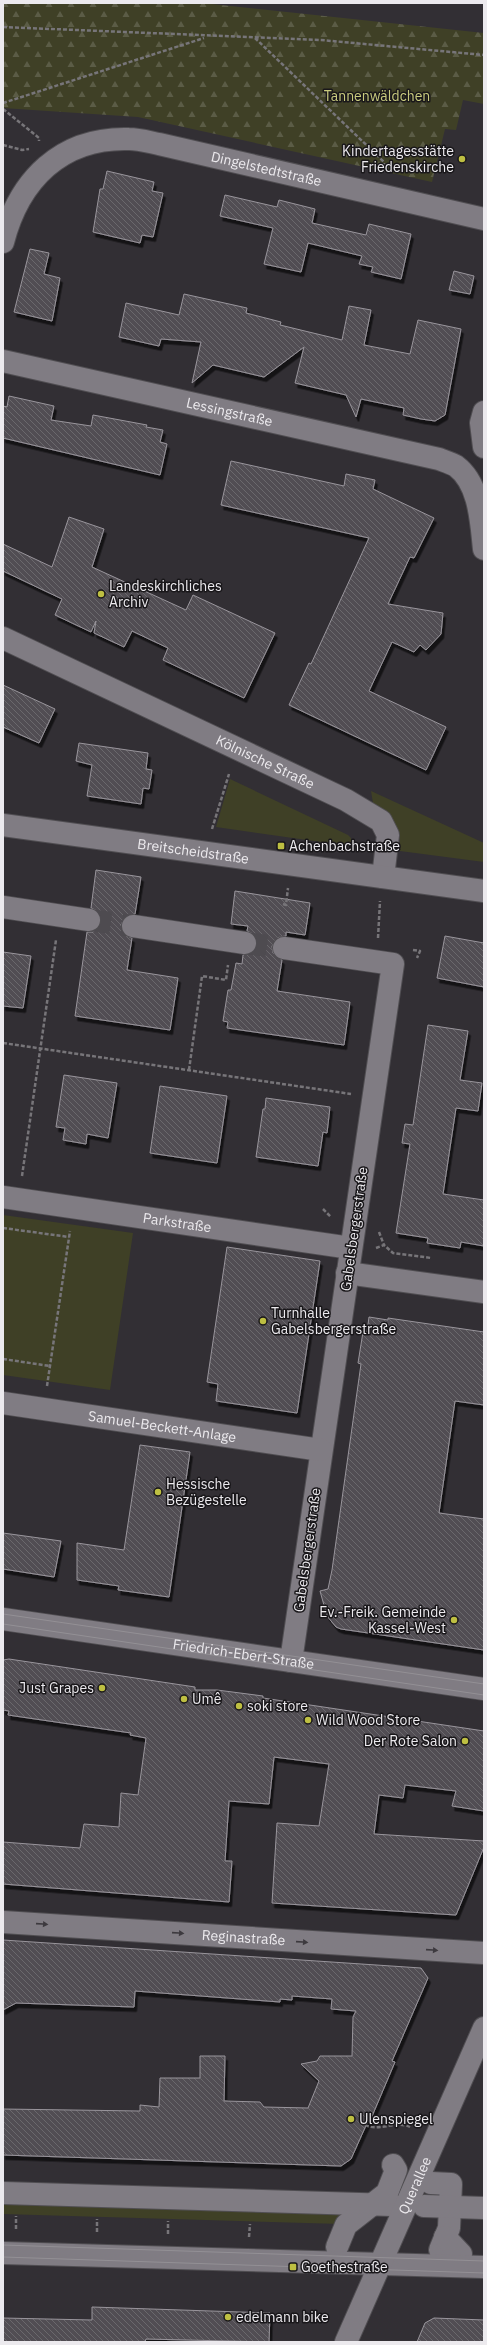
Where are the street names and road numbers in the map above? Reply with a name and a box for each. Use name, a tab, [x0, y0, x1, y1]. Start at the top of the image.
street label: Dingelstedtstraße	[209, 147, 324, 190]
street label: Lessingstraße	[185, 393, 274, 430]
street label: Kölnische Straße	[213, 731, 318, 793]
street label: Breitscheidstraße	[136, 835, 250, 868]
street label: Gabelsbergerstraße	[336, 1165, 372, 1292]
street label: Parkstraße	[142, 1209, 213, 1236]
street label: Samuel-Beckett-Anlage	[87, 1407, 238, 1446]
street label: Gabelsbergerstraße	[289, 1486, 325, 1613]
street label: Friedrich-Ebert-Straße	[172, 1635, 316, 1673]
street label: Reginastraße	[201, 1926, 286, 1949]
street label: Querallee	[394, 2154, 435, 2217]

